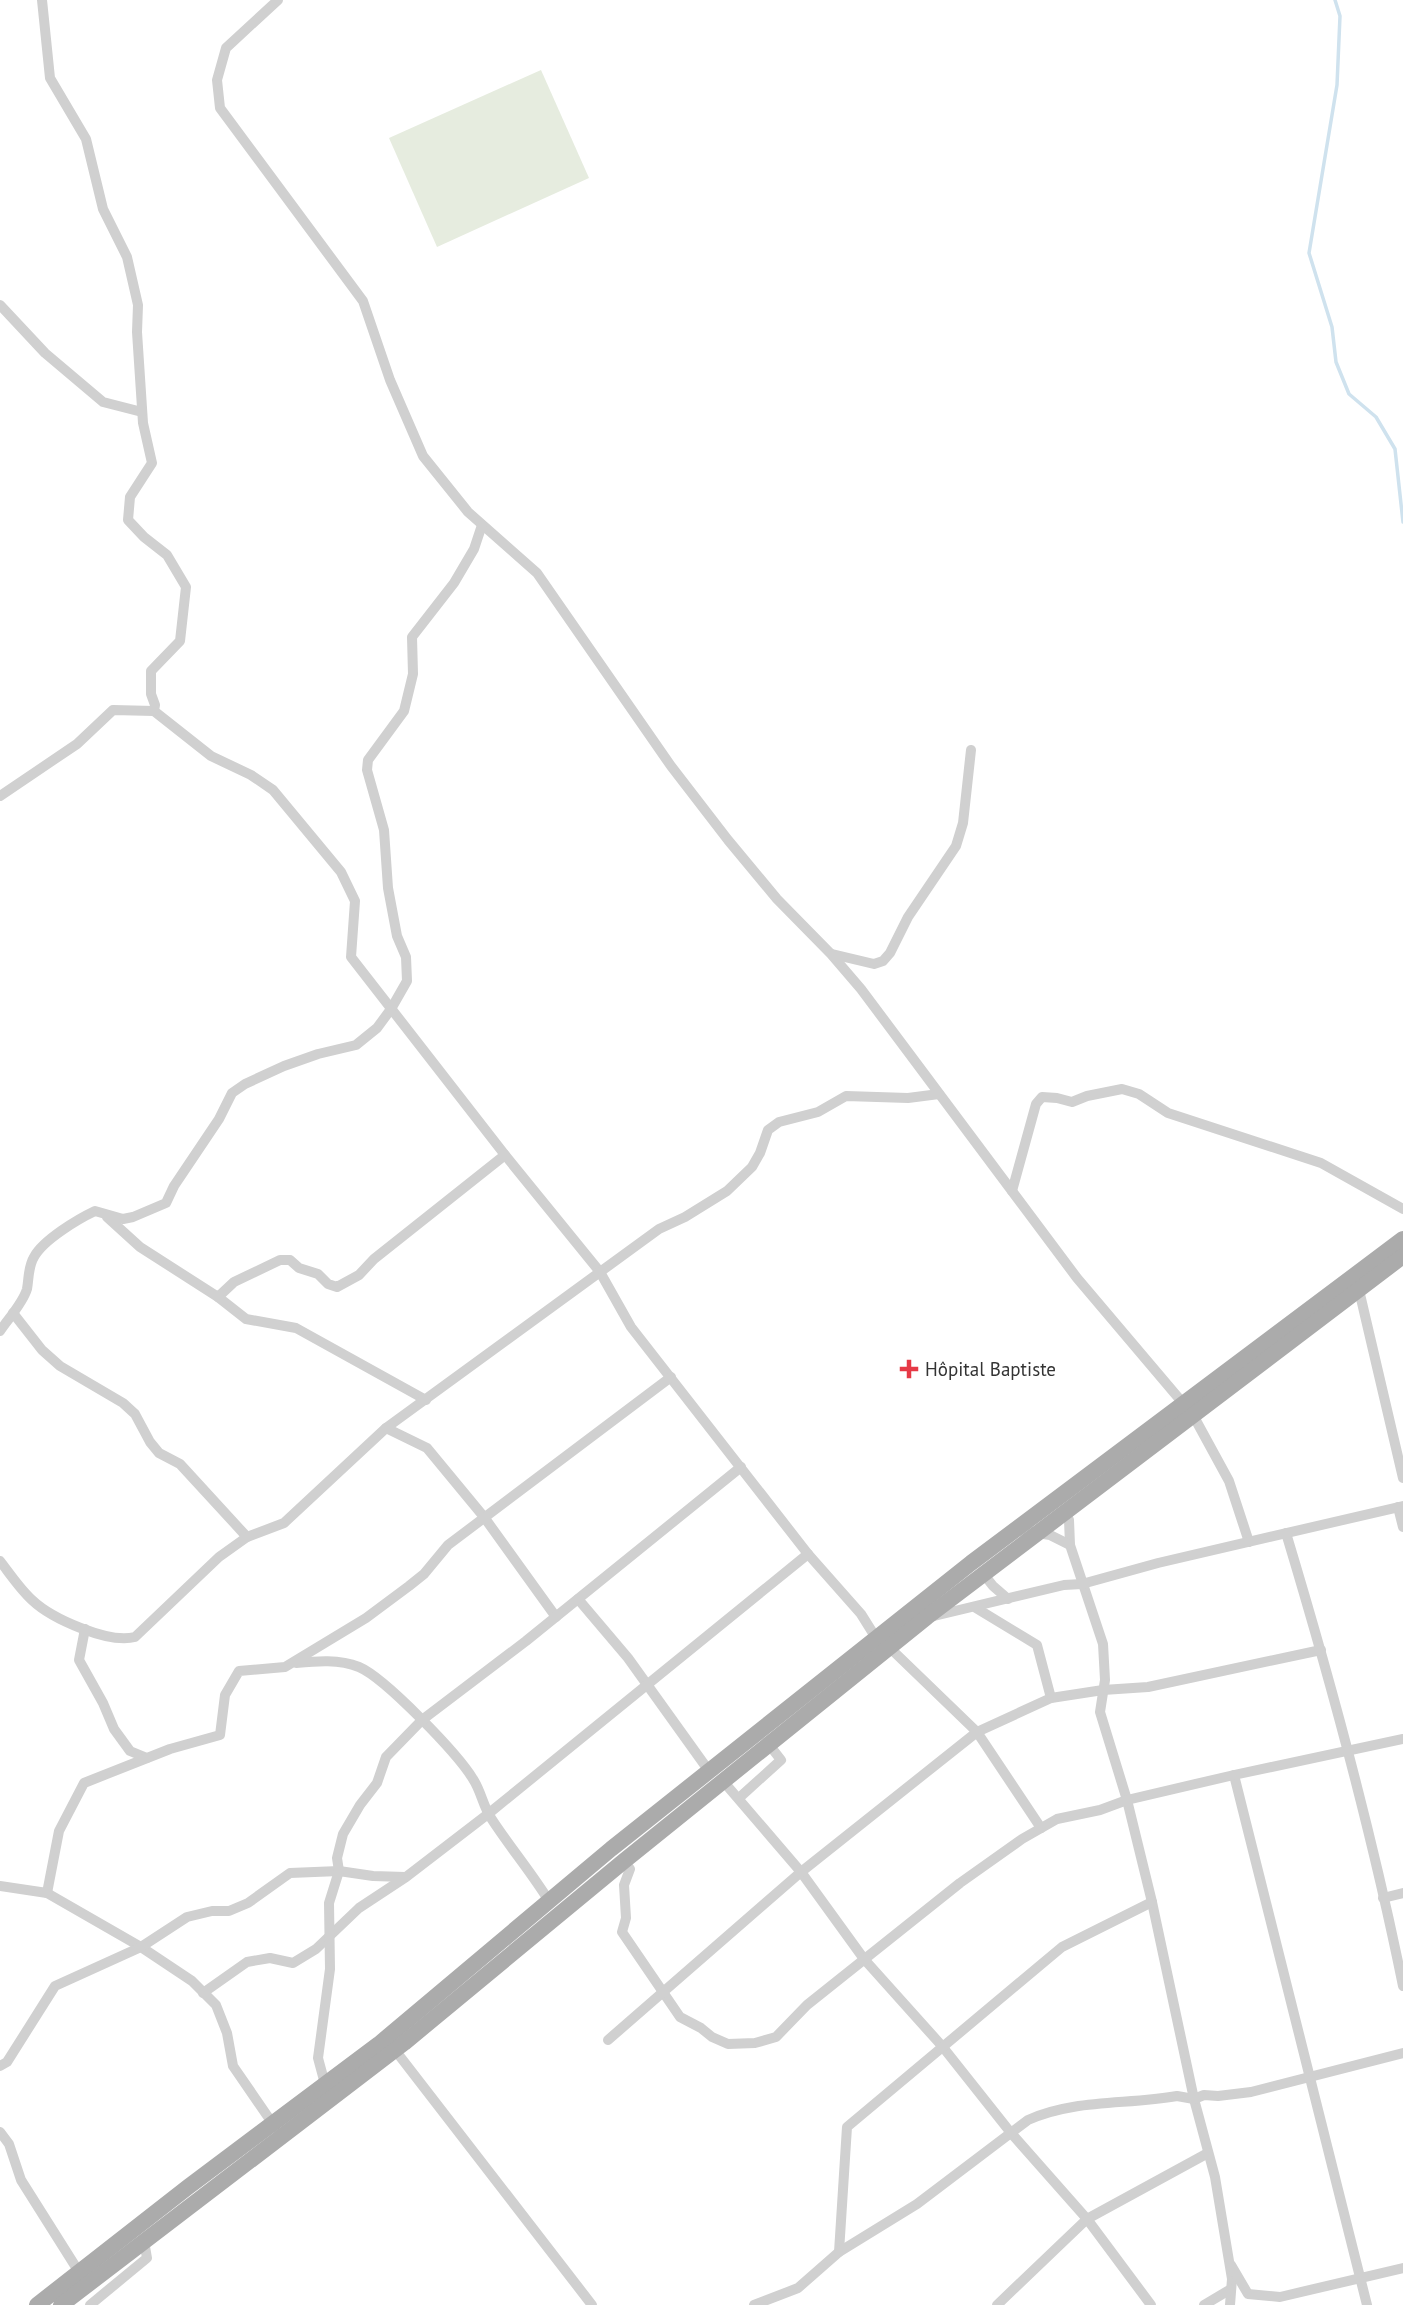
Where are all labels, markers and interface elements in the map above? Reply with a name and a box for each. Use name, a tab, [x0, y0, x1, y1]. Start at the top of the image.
place label: Hôpital Baptiste	[925, 1357, 1056, 1381]
marker: Hôpital Baptiste	[899, 1359, 919, 1379]

